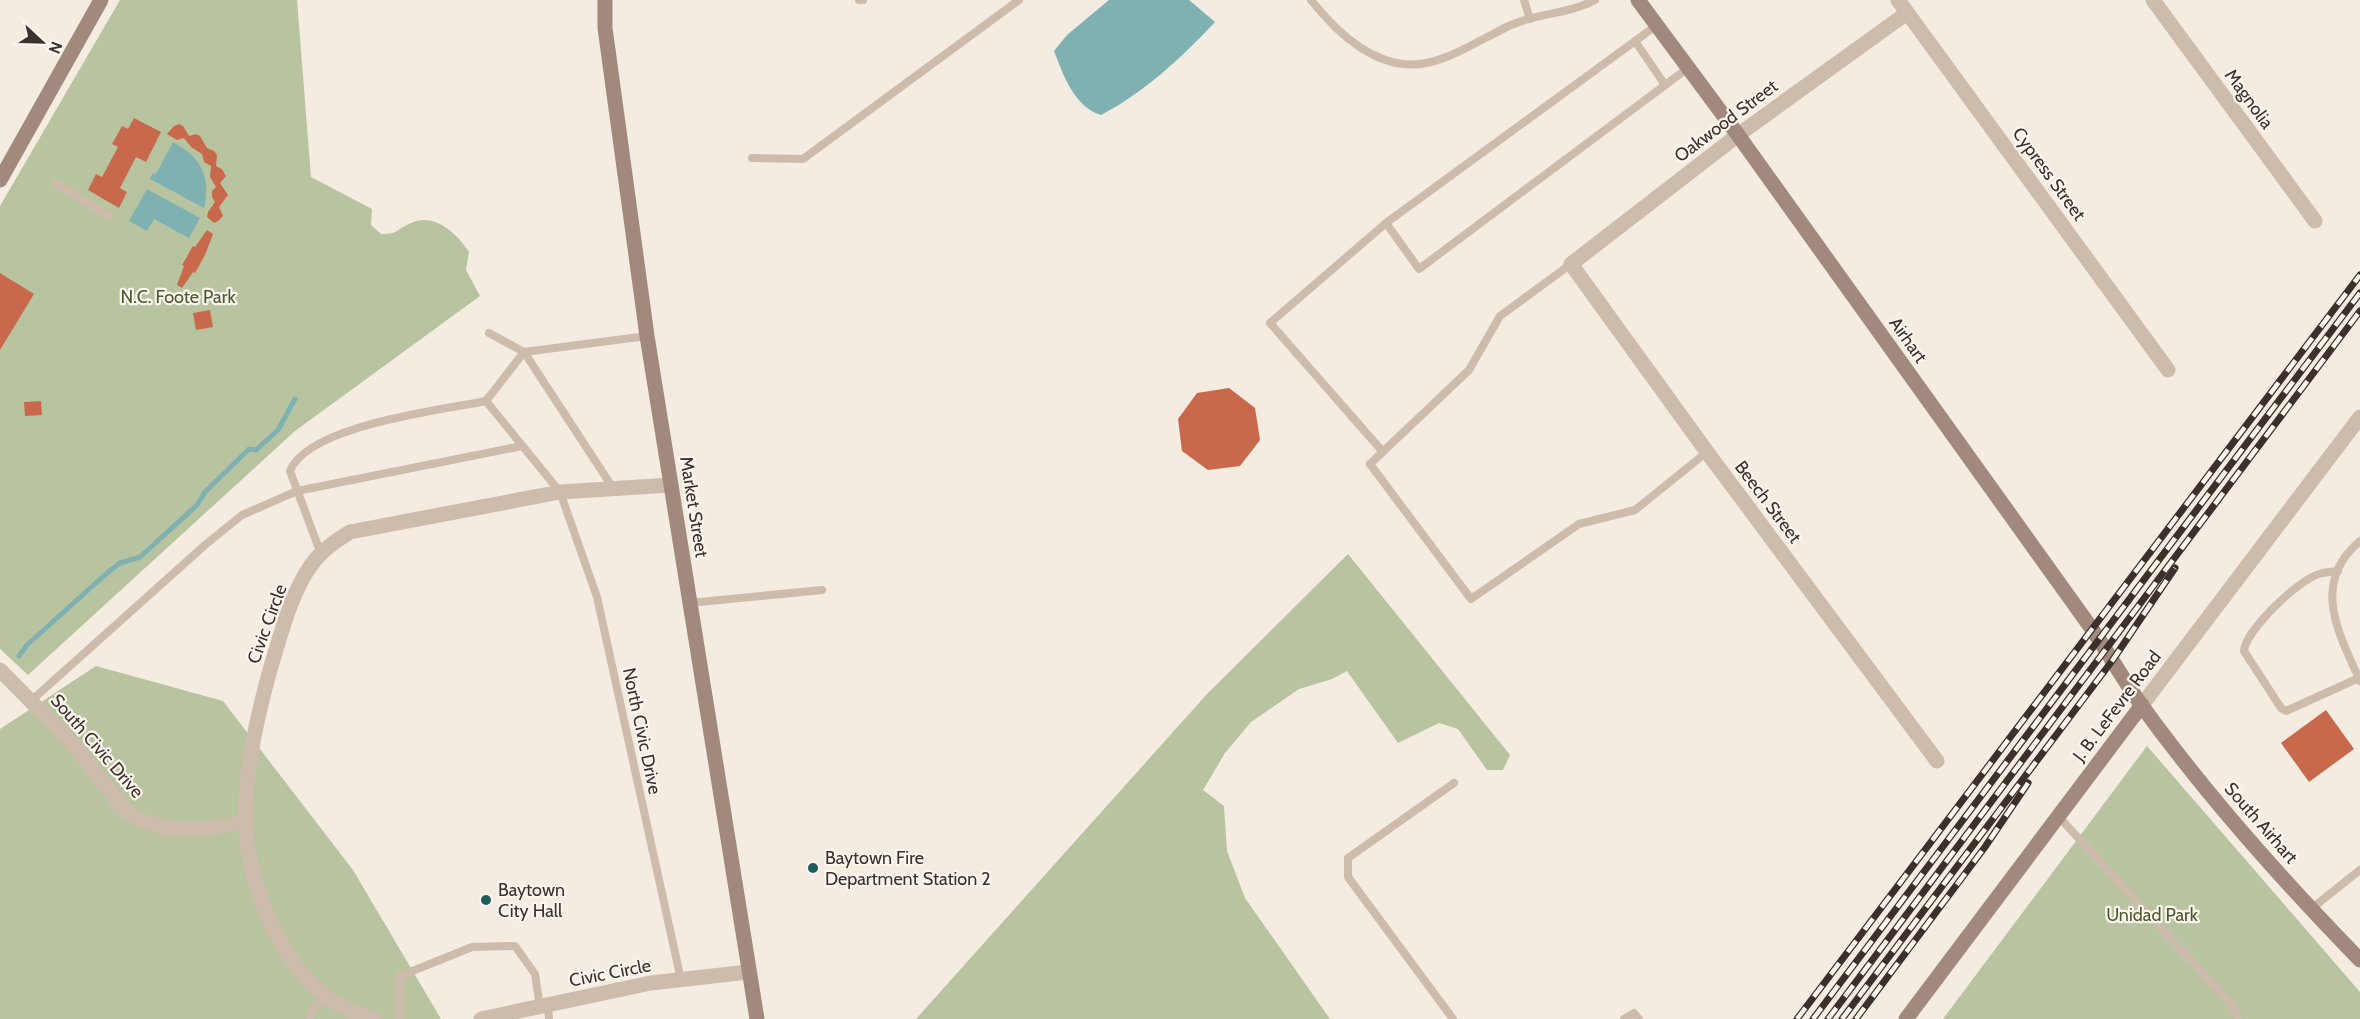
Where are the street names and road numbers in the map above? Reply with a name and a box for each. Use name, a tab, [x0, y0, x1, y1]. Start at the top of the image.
street label: Magnolia	[2220, 65, 2278, 134]
street label: Oakwood Street	[1670, 75, 1782, 167]
street label: Cypress Street	[2008, 123, 2090, 225]
street label: Airhart	[1884, 313, 1932, 367]
street label: Market Street	[675, 455, 713, 559]
street label: Beech Street	[1730, 456, 1806, 548]
street label: Civic Circle	[242, 581, 292, 667]
street label: J. B. LeFevre Road	[2068, 646, 2166, 767]
street label: North Civic Drive	[618, 666, 666, 796]
street label: South Civic Drive	[46, 690, 148, 802]
street label: South Airhart	[2220, 778, 2302, 868]
street label: Civic Circle	[567, 954, 653, 992]

